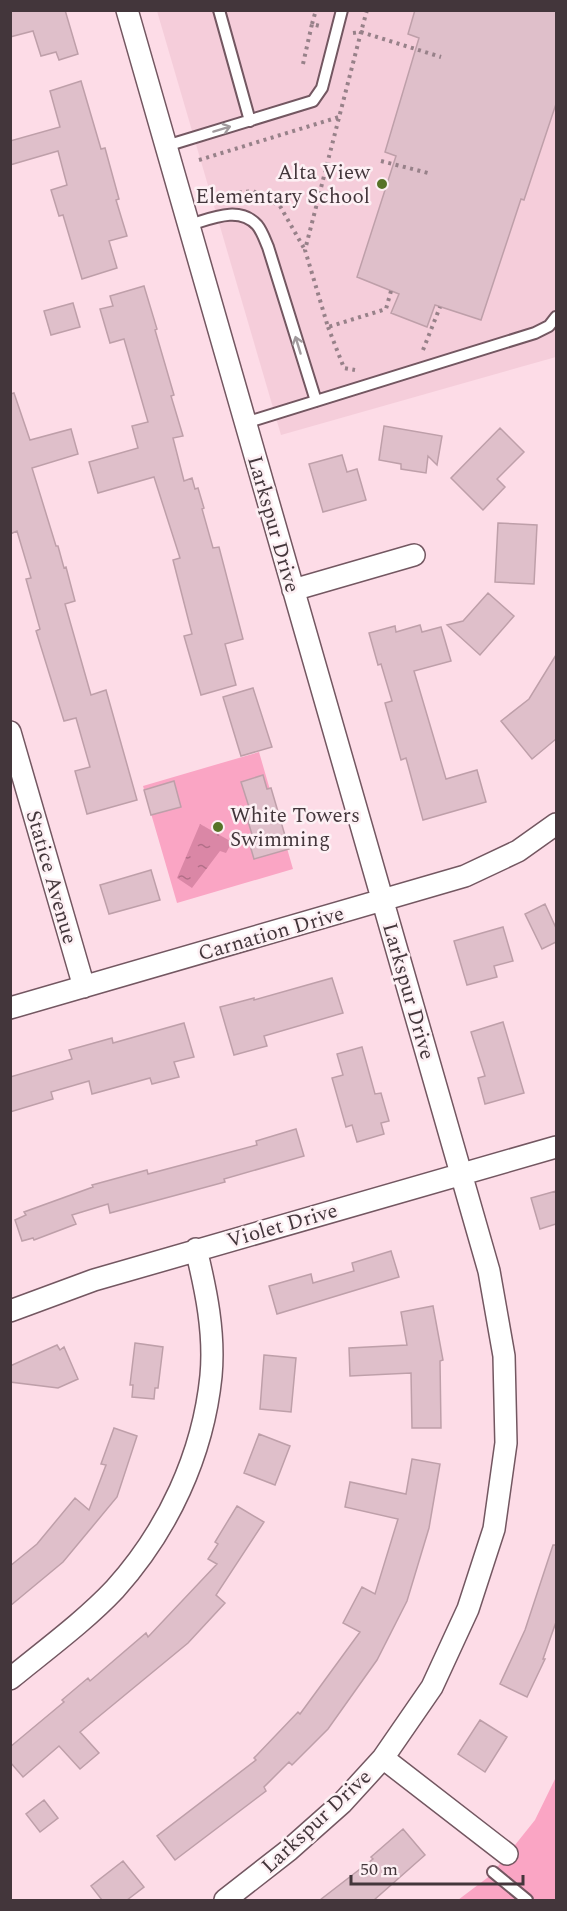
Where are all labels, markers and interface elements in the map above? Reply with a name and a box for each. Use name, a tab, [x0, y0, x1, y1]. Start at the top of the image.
one-way arrow	[212, 123, 231, 134]
place label: Alta View Elementary School	[195, 157, 371, 213]
marker: Alta View Elementary School	[375, 177, 389, 191]
one-way arrow	[292, 336, 303, 355]
street label: Larkspur Drive	[238, 452, 308, 596]
place label: White Towers Swimming	[230, 800, 360, 856]
street label: Statice Avenue	[17, 807, 85, 948]
marker: White Towers Swimming	[211, 820, 225, 834]
street label: Carnation Drive	[195, 898, 348, 970]
street label: Larkspur Drive	[373, 919, 443, 1063]
street label: Violet Drive	[223, 1195, 341, 1257]
street label: Larkspur Drive	[254, 1762, 379, 1881]
scale bar	[351, 1848, 524, 1886]
text: 50 m	[360, 1856, 398, 1883]

